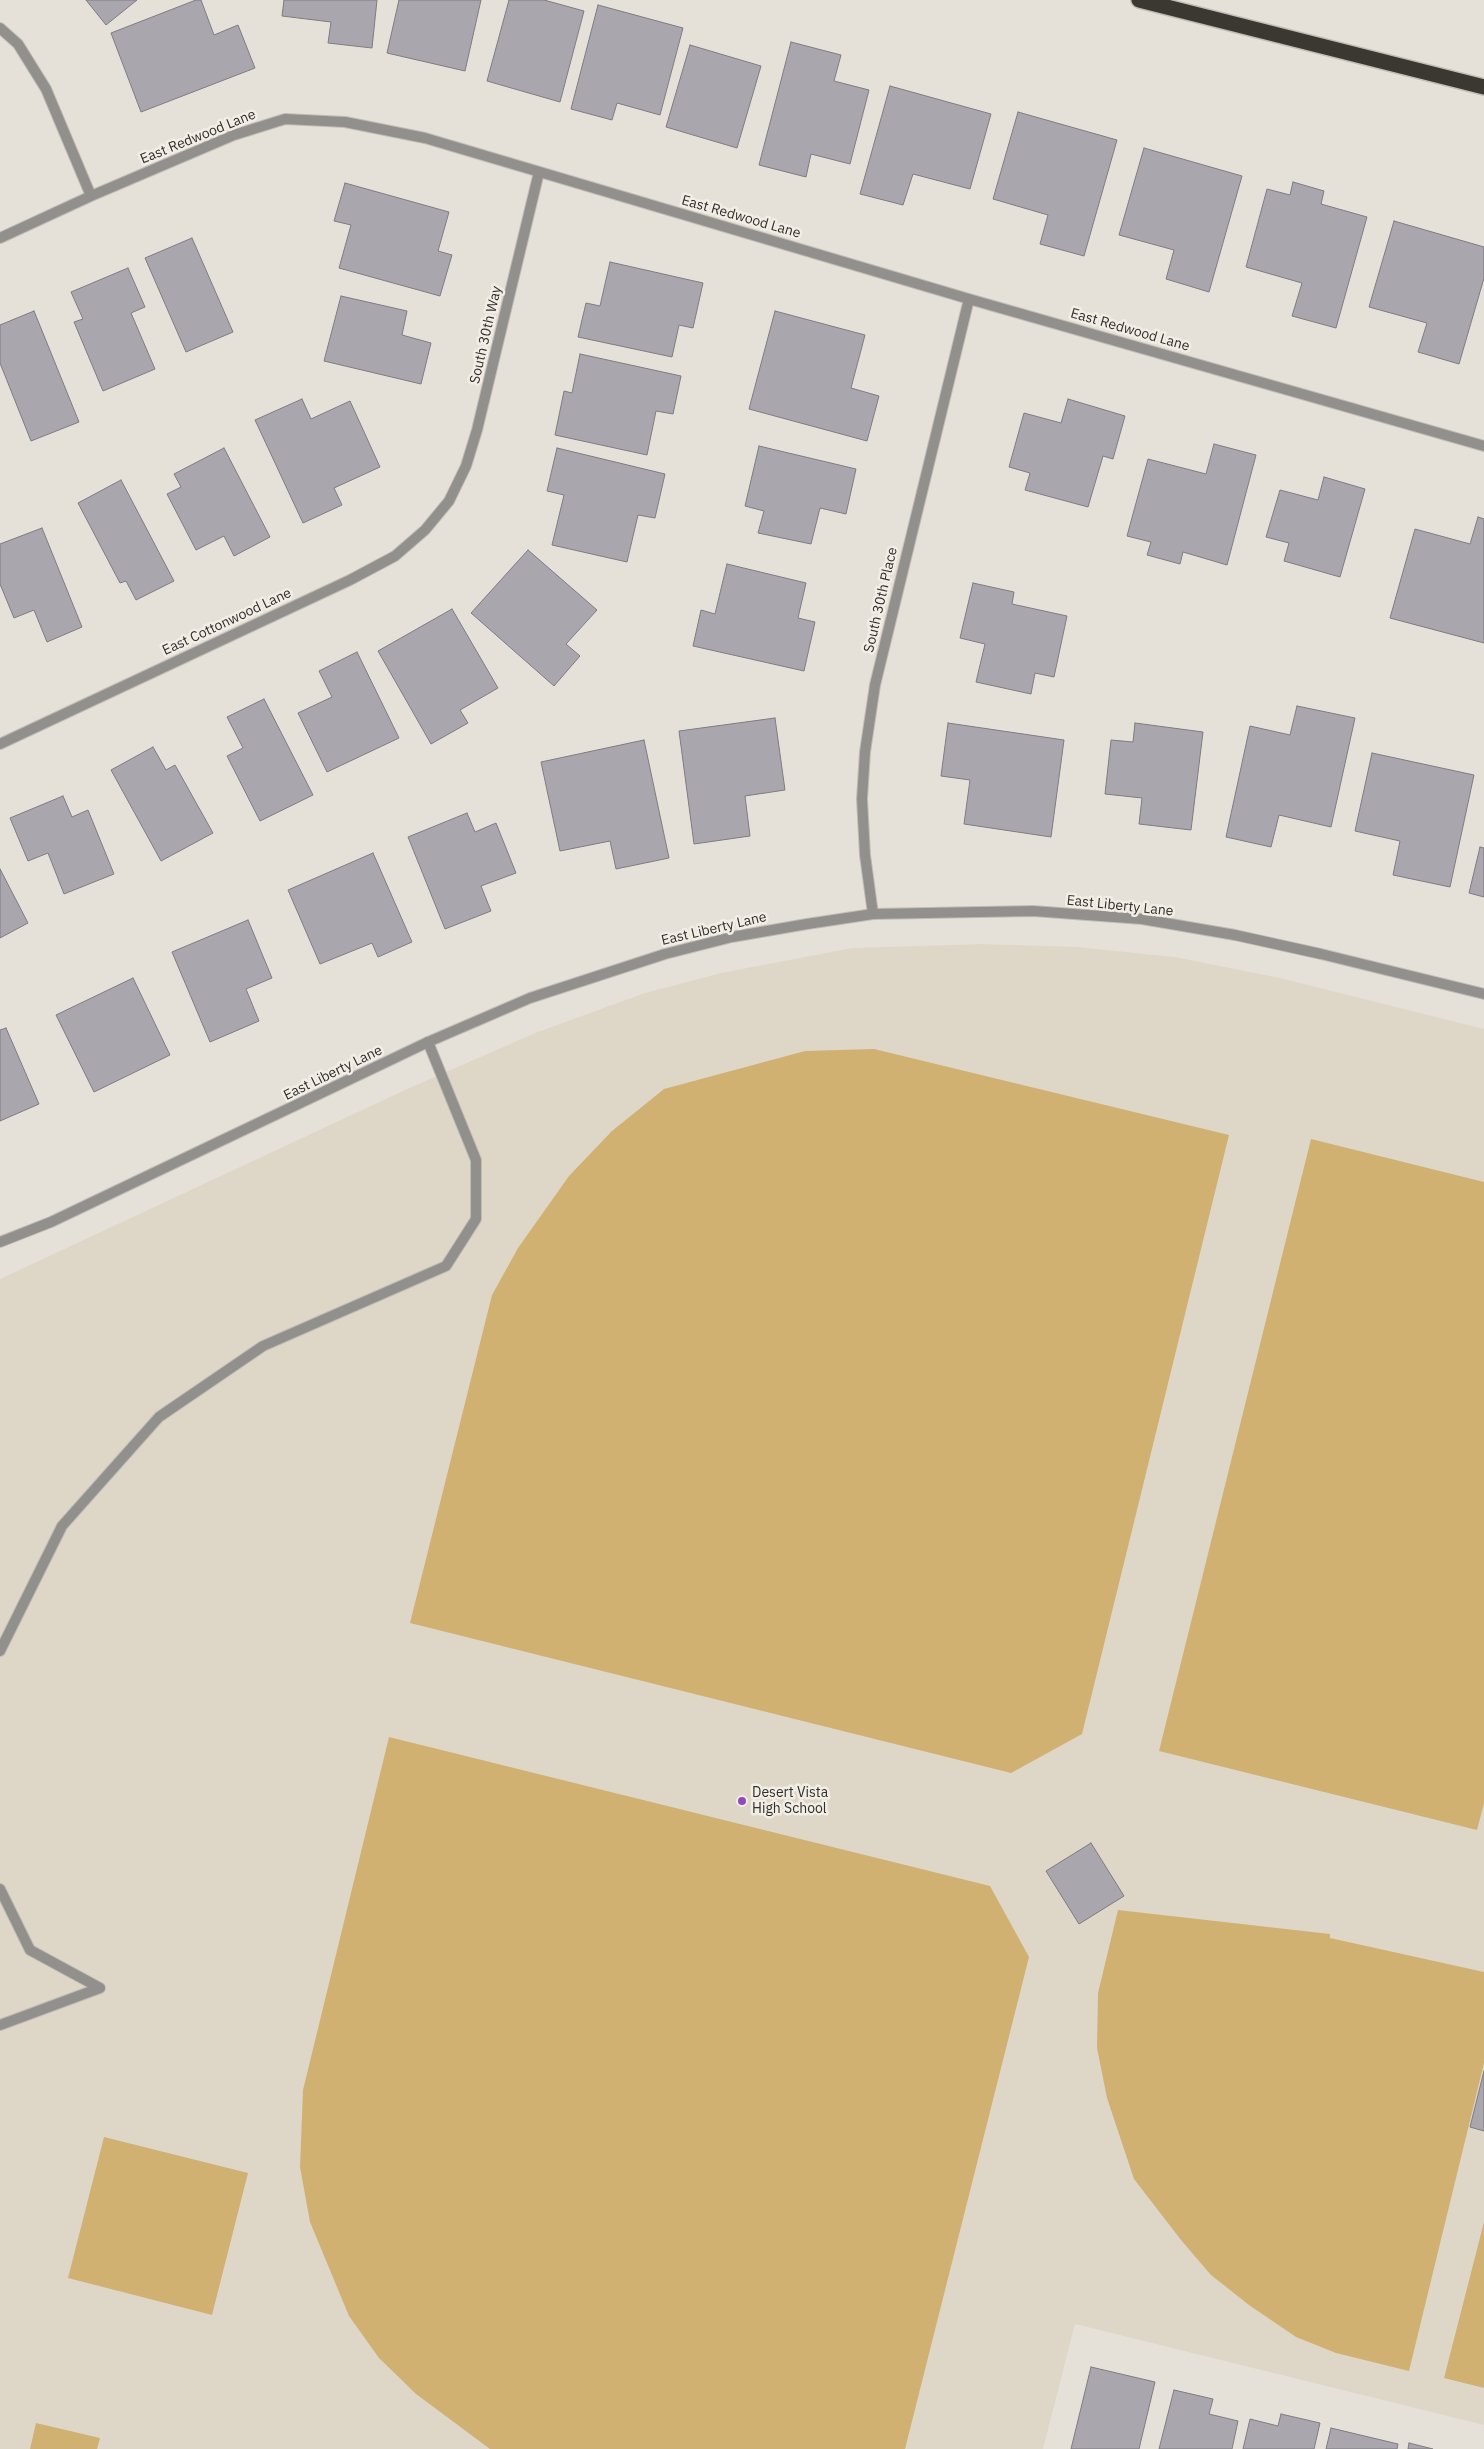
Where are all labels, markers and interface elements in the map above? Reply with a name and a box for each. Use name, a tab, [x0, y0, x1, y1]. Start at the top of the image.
street label: East Redwood Lane	[138, 106, 258, 168]
street label: East Redwood Lane	[680, 192, 802, 242]
street label: South 30th Way	[467, 284, 505, 386]
street label: East Redwood Lane	[1069, 305, 1191, 355]
street label: South 30th Place	[861, 546, 901, 654]
street label: East Cottonwood Lane	[160, 585, 294, 659]
street label: East Liberty Lane	[1066, 892, 1174, 920]
street label: East Liberty Lane	[660, 909, 768, 949]
street label: East Liberty Lane	[281, 1042, 385, 1104]
place label: Desert Vista High School	[752, 1785, 828, 1818]
marker: Desert Vista High School	[736, 1795, 748, 1807]

